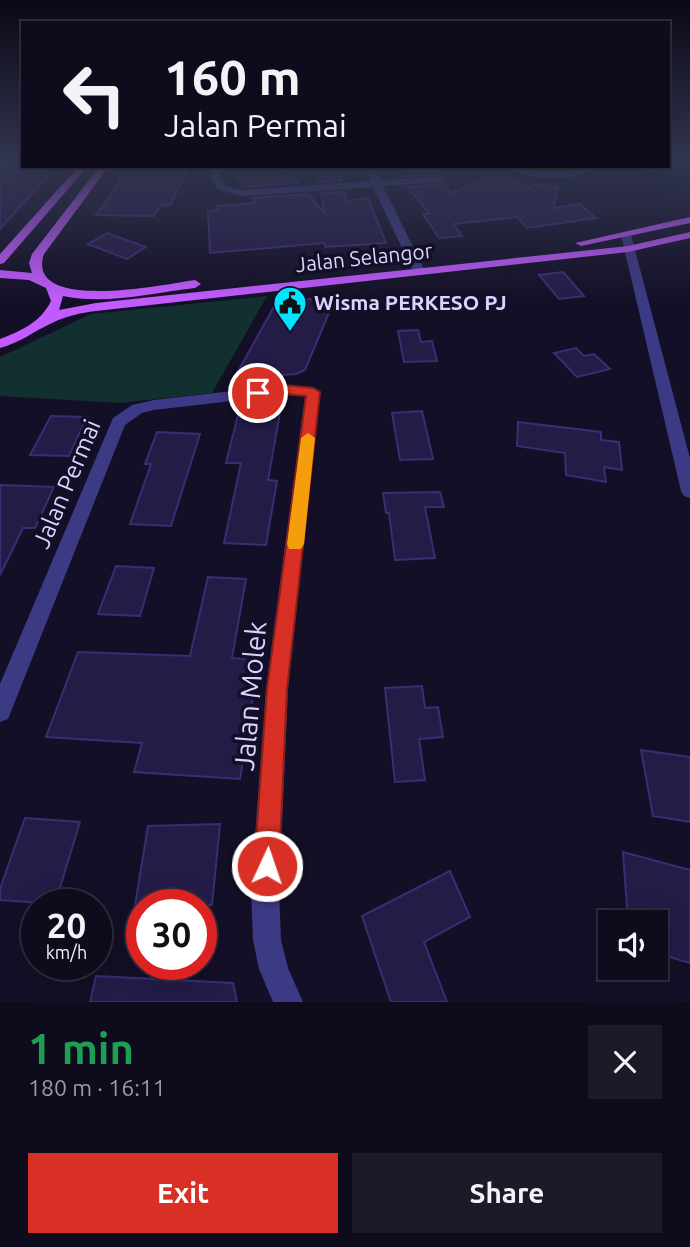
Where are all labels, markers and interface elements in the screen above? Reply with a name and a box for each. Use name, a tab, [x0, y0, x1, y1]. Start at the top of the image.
icon: left	[49, 49, 140, 140]
text: 160 m	[164, 49, 301, 104]
text: Jalan Permai	[164, 107, 347, 143]
street label: Jalan Selangor	[294, 238, 434, 276]
public building icon: Wisma PERKESO PJ	[271, 284, 309, 333]
place label: Wisma PERKESO PJ	[314, 290, 507, 314]
pin	[228, 363, 288, 423]
icon: arrive	[239, 374, 277, 412]
street label: Jalan Permai	[27, 415, 106, 552]
street label: Jalan Molek	[228, 620, 271, 772]
position arrow	[230, 829, 304, 903]
speed limit sign: 30	[126, 889, 217, 980]
text: 20	[47, 905, 86, 945]
map controls	[598, 910, 668, 980]
button: sound	[598, 910, 668, 980]
text: km/h	[46, 942, 87, 962]
text: 1 min	[28, 1025, 134, 1072]
button: close	[588, 1025, 662, 1099]
text: 180 m · 16:11	[28, 1075, 166, 1100]
button: Exit	[28, 1153, 338, 1233]
button: Share	[352, 1153, 662, 1233]

